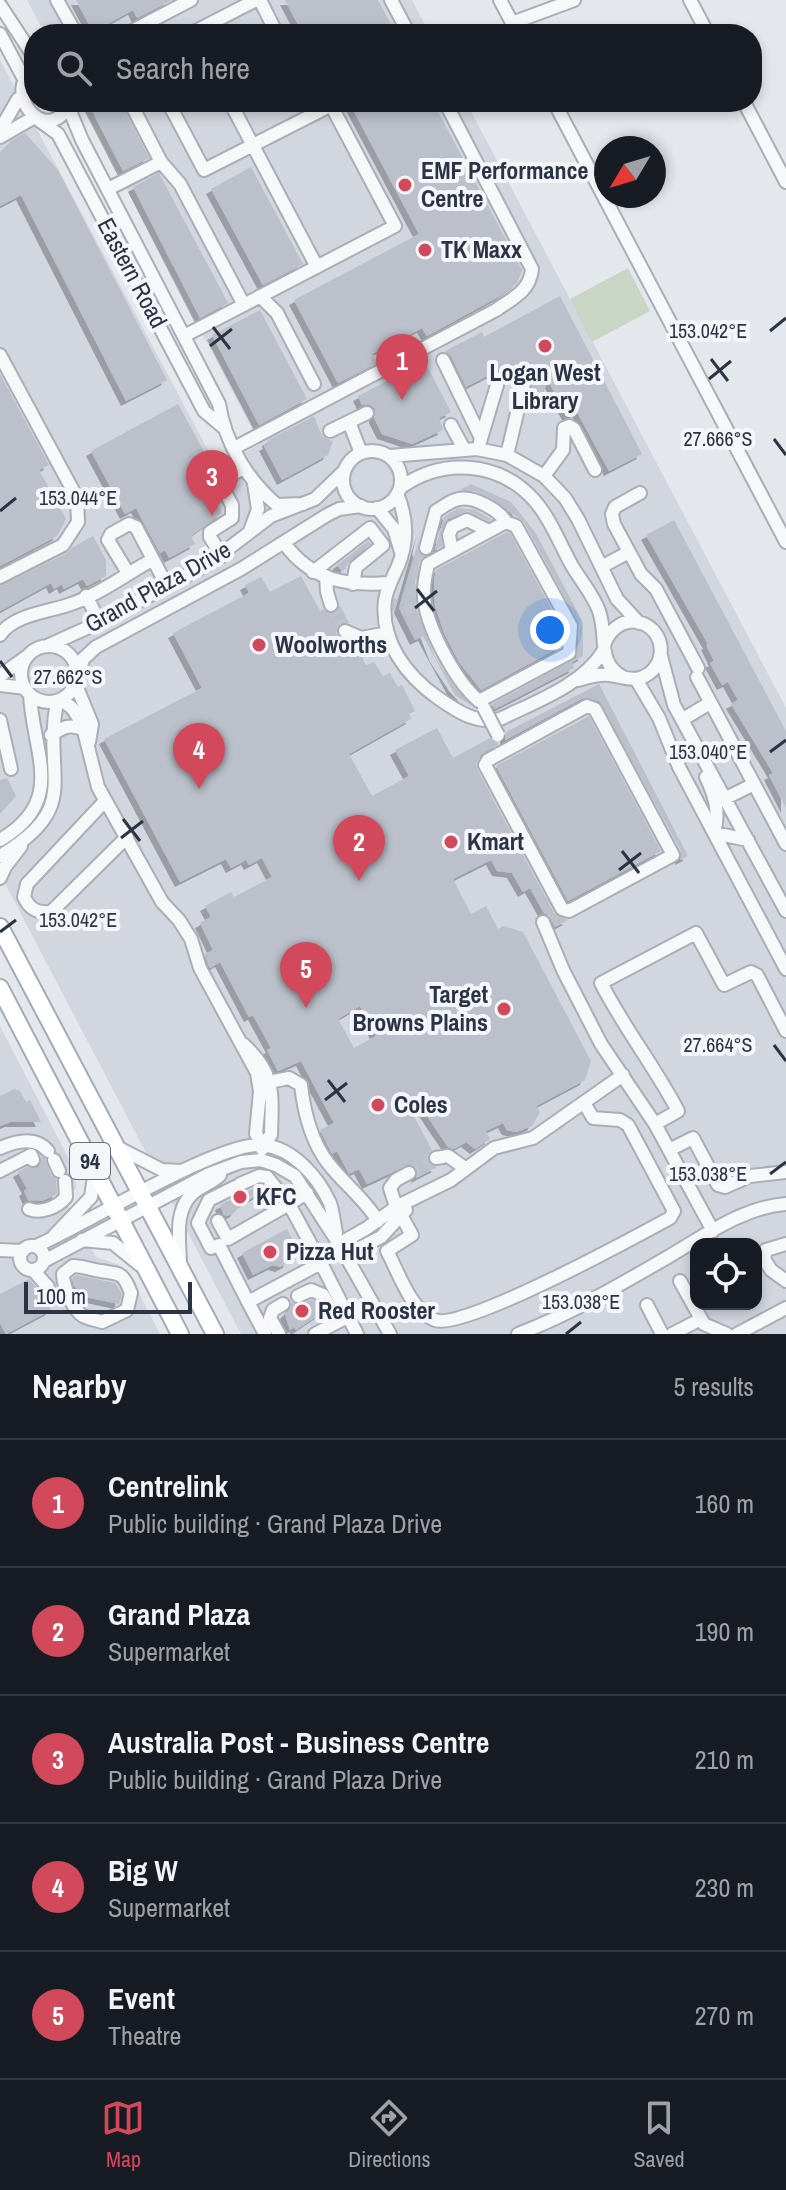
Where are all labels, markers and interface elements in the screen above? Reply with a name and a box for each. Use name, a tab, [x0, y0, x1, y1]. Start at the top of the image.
search box	[24, 24, 762, 112]
icon: search	[52, 46, 96, 90]
text: Search here	[116, 48, 250, 88]
north arrow	[594, 136, 666, 208]
place label: EMF Performance Centre	[421, 154, 588, 214]
marker: EMF Performance Centre	[396, 176, 414, 194]
street label: Eastern Road	[91, 212, 175, 333]
place label: TK Maxx	[441, 233, 522, 265]
marker: TK Maxx	[416, 241, 434, 259]
text: 153.042°E	[669, 317, 747, 344]
pin: 1	[376, 334, 428, 400]
marker: Logan West Library	[536, 337, 554, 355]
place label: Logan West Library	[489, 356, 601, 416]
text: 27.666°S	[683, 425, 753, 452]
pin: 3	[186, 450, 238, 516]
text: 153.044°E	[39, 484, 117, 511]
street label: Grand Plaza Drive	[79, 533, 236, 639]
your location	[530, 610, 570, 650]
place label: Woolworths	[275, 628, 387, 660]
marker: Woolworths	[250, 636, 268, 654]
text: 27.662°S	[33, 663, 103, 690]
pin: 4	[173, 723, 225, 789]
text: 153.040°E	[669, 738, 747, 765]
pin: 2	[333, 815, 385, 881]
place label: Kmart	[467, 825, 524, 857]
marker: Kmart	[442, 833, 460, 851]
text: 153.042°E	[39, 906, 117, 933]
pin: 5	[280, 942, 332, 1008]
place label: Target Browns Plains	[352, 978, 488, 1038]
marker: Target Browns Plains	[495, 1000, 513, 1018]
text: 27.664°S	[683, 1031, 753, 1058]
place label: Coles	[394, 1088, 448, 1120]
marker: Coles	[369, 1096, 387, 1114]
road number: 94	[70, 1143, 110, 1179]
text: 153.038°E	[669, 1160, 747, 1187]
place label: KFC	[256, 1180, 296, 1212]
marker: KFC	[231, 1188, 249, 1206]
place label: Pizza Hut	[286, 1235, 374, 1267]
map controls	[690, 1238, 762, 1310]
button: locate	[690, 1238, 762, 1310]
marker: Pizza Hut	[261, 1243, 279, 1261]
scale bar	[24, 1278, 192, 1314]
text: 100 m	[36, 1281, 86, 1311]
text: 153.038°E	[542, 1288, 620, 1315]
place label: Red Rooster	[318, 1294, 435, 1326]
marker: Red Rooster	[293, 1302, 311, 1320]
text: Nearby	[32, 1363, 127, 1409]
text: 5 results	[673, 1369, 754, 1404]
text: Centrelink	[108, 1466, 228, 1506]
text: 1	[52, 1486, 64, 1521]
text: 160 m	[695, 1486, 754, 1521]
text: Public building · Grand Plaza Drive	[108, 1506, 442, 1541]
text: Grand Plaza	[108, 1594, 250, 1634]
text: 2	[52, 1614, 64, 1649]
text: 190 m	[695, 1614, 754, 1649]
text: Supermarket	[108, 1634, 230, 1669]
text: Australia Post - Business Centre	[108, 1722, 489, 1762]
text: 3	[52, 1742, 64, 1777]
text: 210 m	[695, 1742, 754, 1777]
text: Public building · Grand Plaza Drive	[108, 1762, 442, 1797]
text: Big W	[108, 1850, 178, 1890]
text: 4	[52, 1870, 64, 1905]
text: 230 m	[695, 1870, 754, 1905]
text: Supermarket	[108, 1890, 230, 1925]
text: Event	[108, 1978, 175, 2018]
text: 5	[52, 1998, 64, 2033]
text: 270 m	[695, 1998, 754, 2033]
text: Theatre	[108, 2018, 181, 2053]
tab: Map	[101, 2096, 145, 2174]
tab: Directions	[348, 2096, 431, 2174]
tab: Saved	[633, 2096, 685, 2174]

